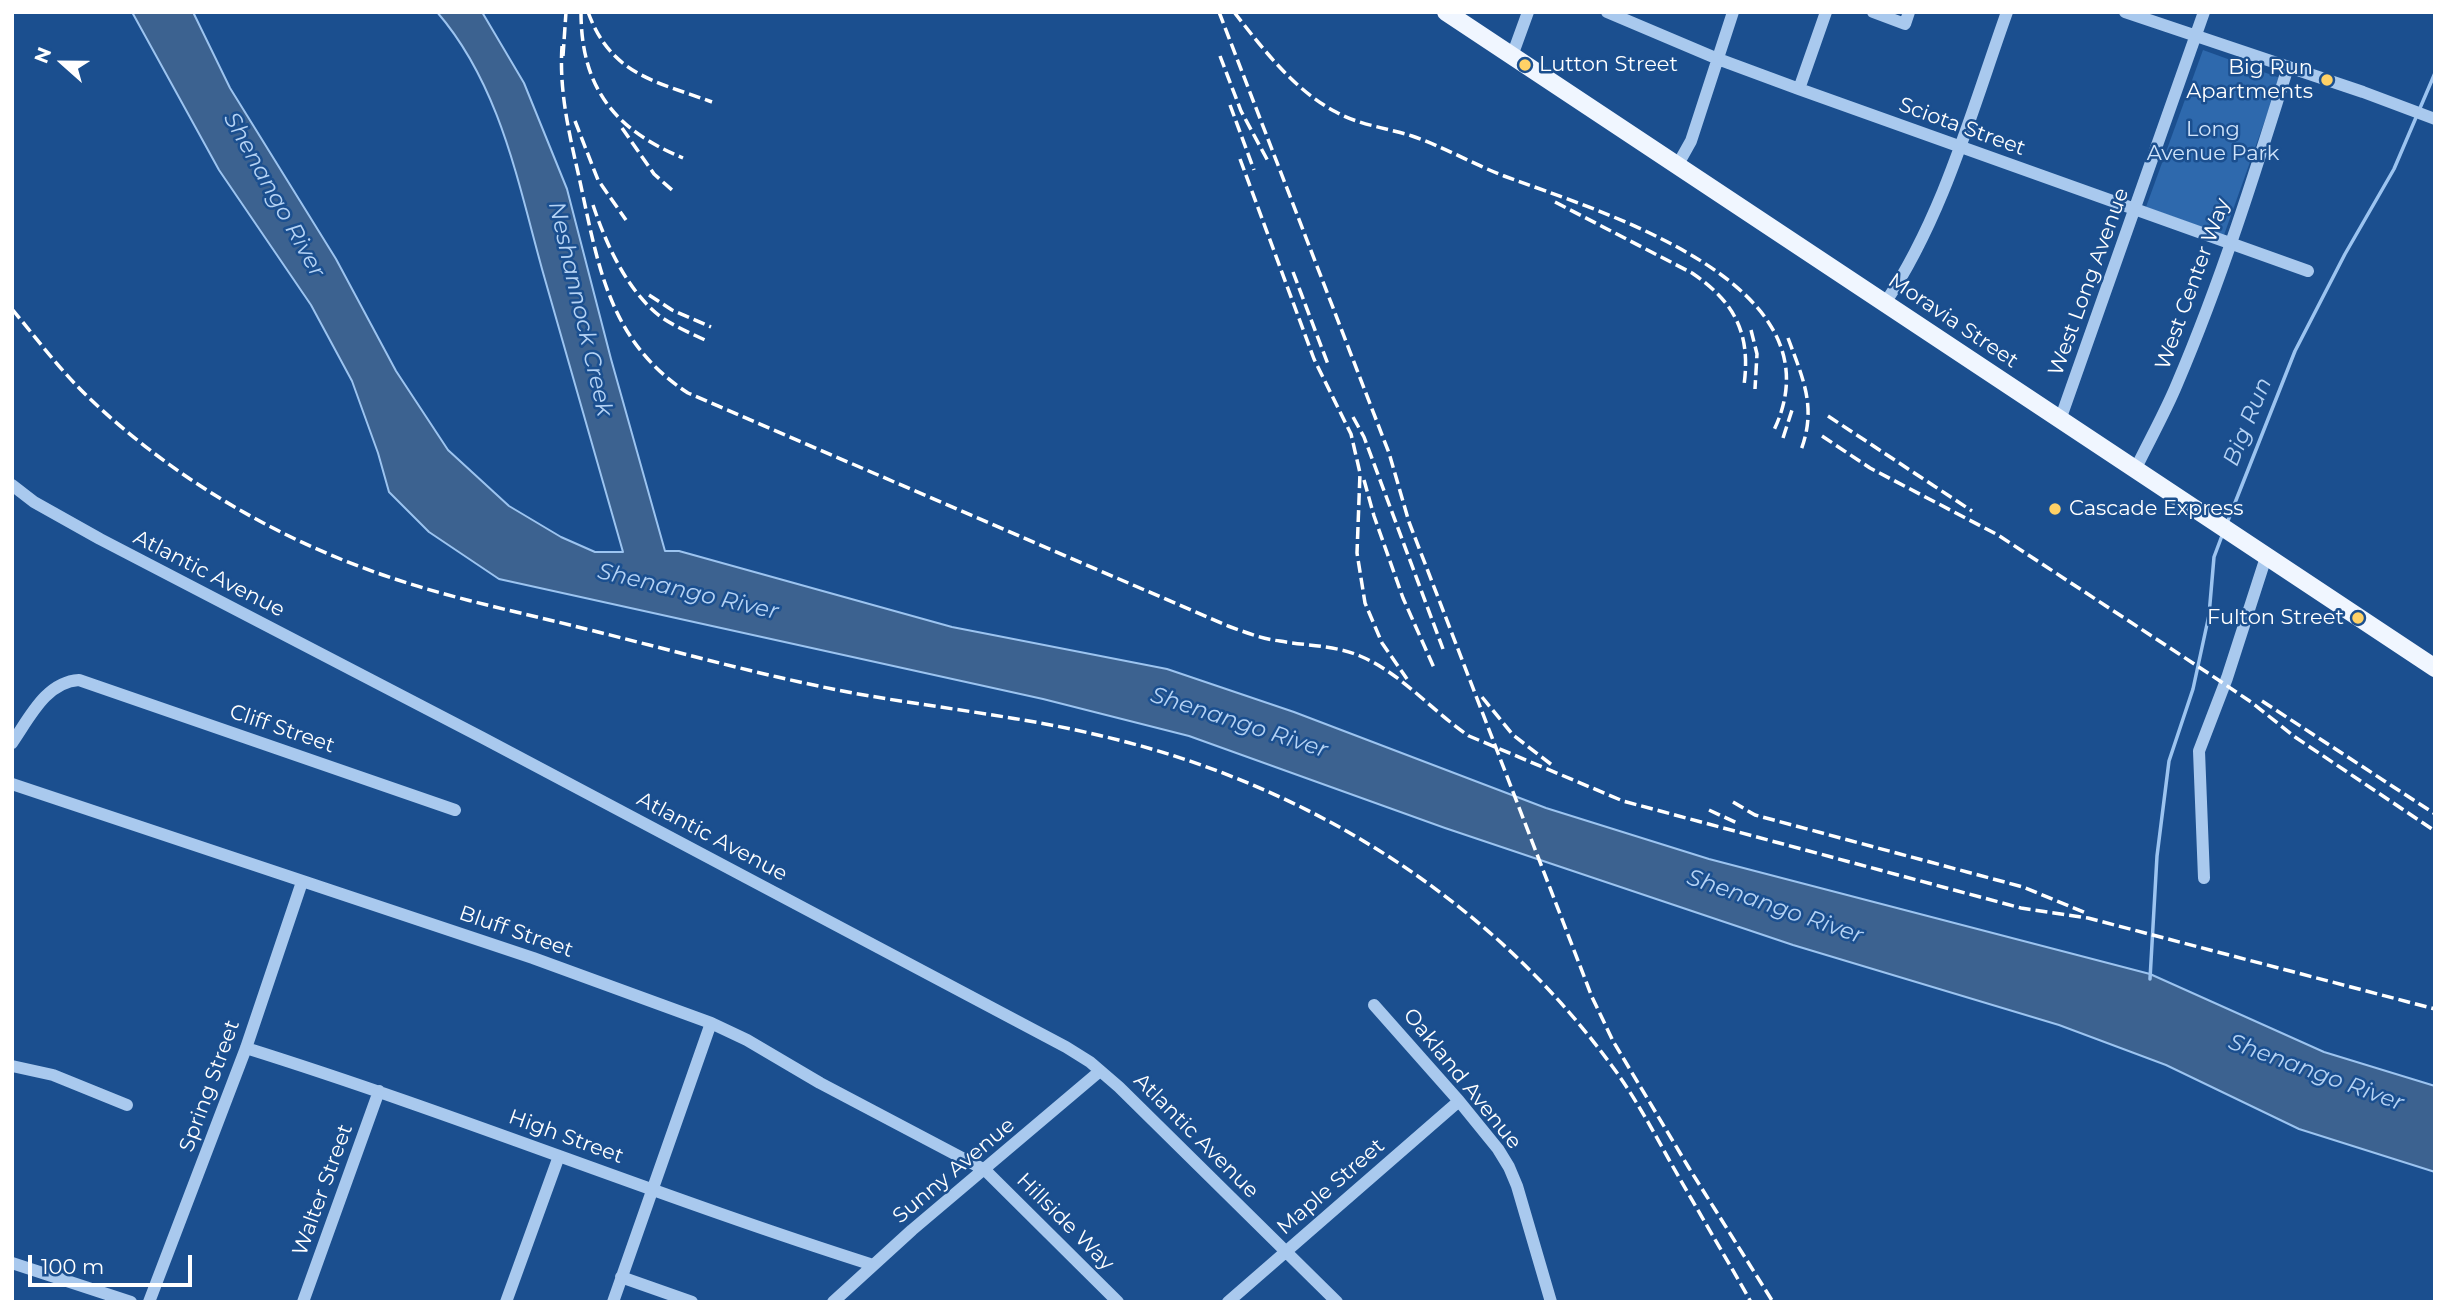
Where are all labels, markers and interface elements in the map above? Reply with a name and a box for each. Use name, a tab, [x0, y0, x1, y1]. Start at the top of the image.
north arrow	[28, 28, 98, 98]
text: N	[29, 44, 56, 67]
place label: Lutton Street	[1539, 52, 1678, 78]
place label: Big Run Apartments	[2186, 55, 2313, 105]
marker: Lutton Street	[1517, 57, 1533, 73]
marker: Big Run Apartments	[2319, 72, 2335, 88]
street label: Sciota Street	[1895, 92, 2029, 162]
water label: Shenango River	[217, 108, 331, 282]
park label: Long Avenue Park	[2147, 117, 2279, 167]
street label: West Long Avenue	[2043, 185, 2135, 379]
street label: West Center Way	[2150, 195, 2236, 373]
water label: Neshannock Creek	[542, 199, 618, 419]
street label: Moravia Street	[1883, 268, 2023, 374]
water label: Big Run	[2218, 374, 2278, 470]
place label: Cascade Express	[2069, 496, 2244, 522]
marker: Cascade Express	[2047, 501, 2063, 517]
street label: Atlantic Avenue	[129, 525, 289, 623]
water label: Shenango River	[595, 558, 781, 626]
place label: Fulton Street	[2207, 605, 2344, 631]
marker: Fulton Street	[2350, 610, 2366, 626]
water label: Shenango River	[1147, 681, 1331, 765]
street label: Cliff Street	[226, 699, 338, 759]
street label: Atlantic Avenue	[633, 787, 791, 887]
water label: Shenango River	[1683, 864, 1867, 950]
street label: Bluff Street	[456, 901, 576, 963]
street label: Oakland Avenue	[1398, 1004, 1526, 1154]
street label: Spring Street	[174, 1017, 246, 1155]
water label: Shenango River	[2225, 1028, 2407, 1118]
street label: Atlantic Avenue	[1128, 1068, 1264, 1204]
street label: High Street	[505, 1105, 627, 1169]
street label: Sunny Avenue	[888, 1113, 1020, 1229]
street label: Walter Street	[288, 1121, 358, 1259]
street label: Maple Street	[1272, 1134, 1390, 1240]
street label: Hillside Way	[1011, 1168, 1119, 1276]
scale bar	[32, 1240, 196, 1284]
text: 100 m	[41, 1254, 104, 1279]

